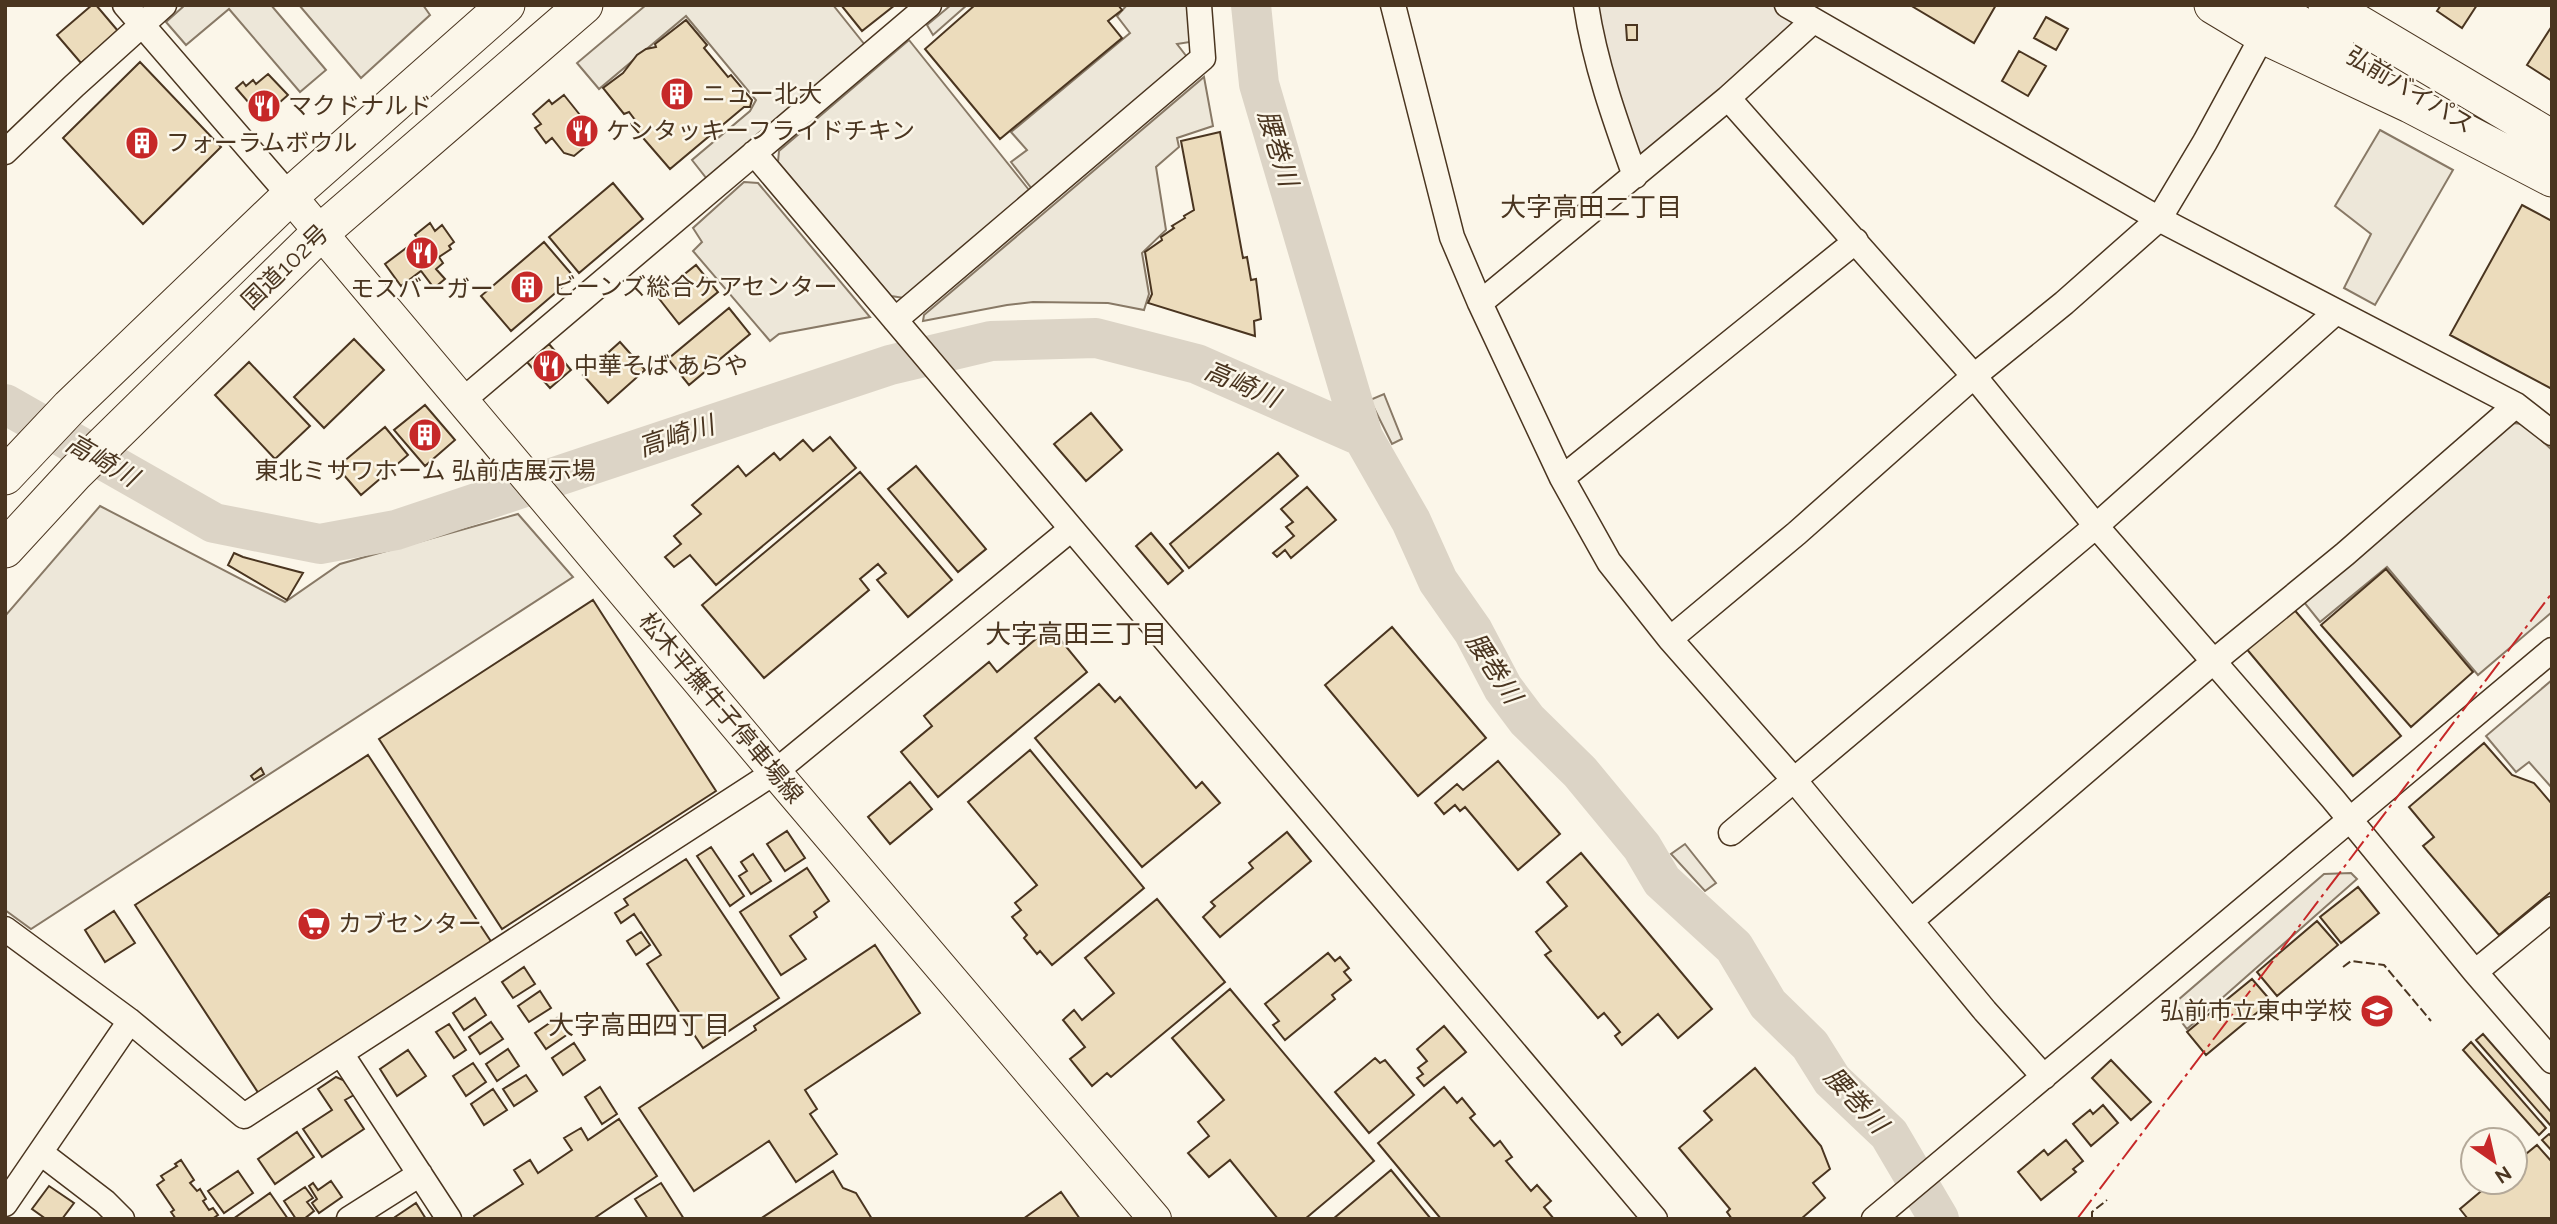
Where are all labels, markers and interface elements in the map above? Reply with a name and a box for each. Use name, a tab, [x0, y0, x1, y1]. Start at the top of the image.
street label: 弘前バイパス	[2341, 40, 2479, 139]
building icon: ニュー北大	[658, 75, 696, 113]
place label: ニュー北大	[702, 79, 822, 108]
restaurant icon: マクドナルド	[245, 87, 283, 125]
place label: マクドナルド	[288, 91, 432, 120]
water label: 腰巻川	[1252, 106, 1305, 193]
restaurant icon: ケンタッキーフライドチキン	[563, 112, 601, 150]
place label: ケンタッキーフライドチキン	[606, 116, 915, 145]
building icon: フォーラムボウル	[123, 124, 161, 162]
place label: フォーラムボウル	[166, 128, 357, 157]
district label: 大字高田二丁目	[1500, 192, 1682, 222]
street label: 国道102号	[235, 218, 334, 315]
restaurant icon: モスバーガー	[403, 234, 441, 272]
building icon: ビーンズ総合ケアセンター	[508, 268, 546, 306]
place label: ビーンズ総合ケアセンター	[552, 272, 838, 301]
place label: モスバーガー	[350, 274, 494, 303]
restaurant icon: 中華そば あらや	[530, 347, 568, 385]
place label: 中華そば あらや	[574, 351, 748, 380]
water label: 高崎川	[1200, 355, 1287, 414]
water label: 高崎川	[634, 409, 721, 462]
building icon: 東北ミサワホーム 弘前店展示場	[406, 416, 444, 454]
water label: 高崎川	[61, 428, 146, 494]
place label: 東北ミサワホーム 弘前店展示場	[254, 456, 596, 485]
street label: 松木平撫牛子停車場線	[633, 606, 810, 809]
district label: 大字高田三丁目	[985, 619, 1167, 649]
water label: 腰巻川	[1460, 627, 1529, 711]
supermarket icon: カブセンター	[295, 905, 333, 943]
place label: カブセンター	[338, 909, 482, 938]
school or university icon: 弘前市立東中学校	[2358, 992, 2396, 1030]
place label: 弘前市立東中学校	[2160, 996, 2352, 1025]
district label: 大字高田四丁目	[548, 1010, 730, 1040]
water label: 腰巻川	[1818, 1061, 1896, 1141]
north arrow	[2459, 1126, 2529, 1196]
text: N	[2491, 1162, 2516, 1188]

